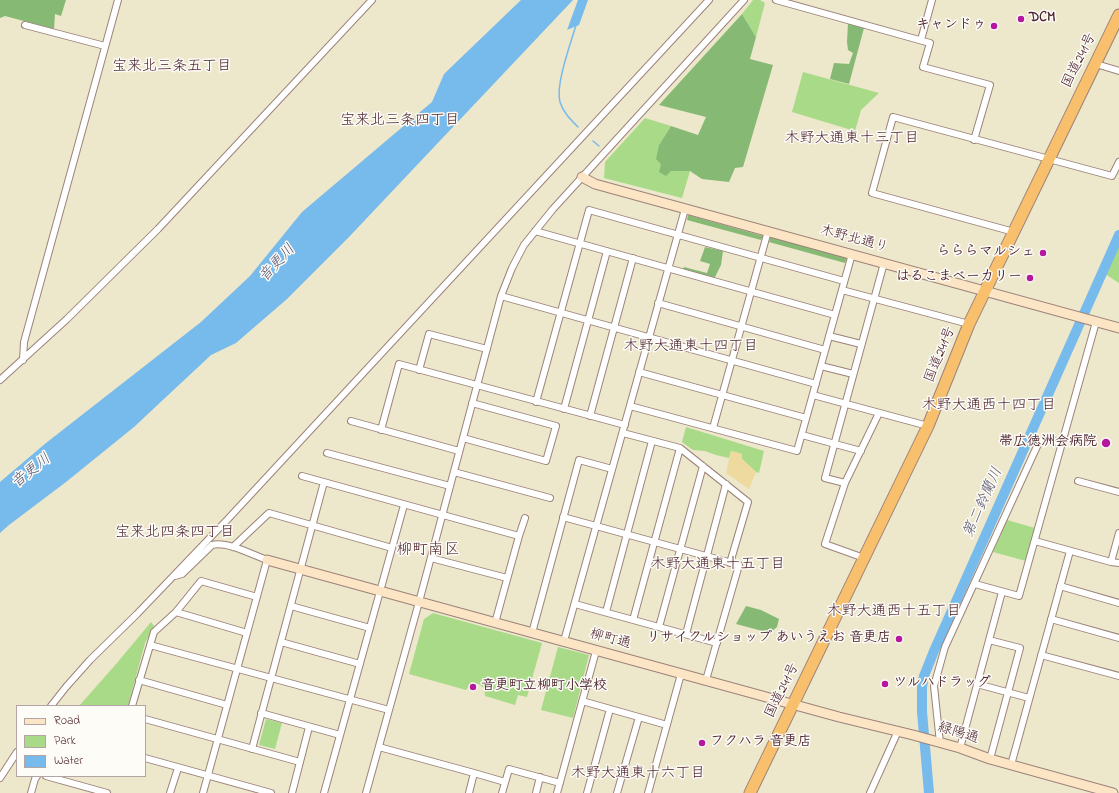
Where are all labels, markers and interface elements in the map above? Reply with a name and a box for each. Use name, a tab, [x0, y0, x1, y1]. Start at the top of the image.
place label: DCM	[1029, 11, 1055, 27]
marker: DCM	[1016, 14, 1026, 24]
place label: キャンドゥ	[916, 18, 986, 34]
marker: キャンドゥ	[989, 21, 999, 31]
street label: 国道241号	[1059, 31, 1101, 91]
district label: 宝来北三条五丁目	[112, 59, 232, 77]
district label: 宝来北三条四丁目	[340, 113, 460, 131]
district label: 木野大通東十三丁目	[785, 131, 919, 149]
street label: 木野北通り	[818, 223, 890, 257]
water label: 音更川	[256, 241, 300, 287]
place label: らららマルシェ	[937, 245, 1035, 261]
marker: らららマルシェ	[1038, 248, 1048, 258]
place label: はるこまベーカリー	[896, 270, 1022, 286]
marker: はるこまベーカリー	[1025, 273, 1035, 283]
street label: 国道241号	[922, 324, 960, 386]
district label: 木野大通東十四丁目	[624, 339, 758, 357]
district label: 木野大通西十四丁目	[922, 398, 1056, 416]
place label: 帯広徳洲会病院	[999, 435, 1097, 451]
marker: 帯広徳洲会病院	[1100, 437, 1112, 449]
water label: 音更川	[9, 451, 55, 493]
water label: 第二鈴蘭川	[961, 465, 1007, 541]
district label: 宝来北四条四丁目	[115, 525, 235, 543]
district label: 柳町南区	[396, 541, 460, 561]
district label: 木野大通東十五丁目	[651, 557, 785, 575]
district label: 木野大通西十五丁目	[827, 604, 961, 622]
street label: 柳町通	[588, 626, 632, 654]
place label: リサイクルショップ あいうえお 音更店	[646, 631, 891, 647]
marker: リサイクルショップ あいうえお 音更店	[894, 634, 904, 644]
street label: 国道241号	[762, 661, 804, 721]
place label: ツルハドラッグ	[893, 676, 991, 692]
place label: 音更町立柳町小学校	[481, 679, 607, 695]
marker: ツルハドラッグ	[880, 679, 890, 689]
marker: 音更町立柳町小学校	[468, 682, 478, 692]
legend	[16, 705, 146, 777]
text: Road	[54, 712, 80, 730]
street label: 緑陽通	[935, 720, 981, 748]
text: Park	[54, 732, 76, 750]
place label: フクハラ 音更店	[710, 735, 811, 751]
marker: フクハラ 音更店	[697, 738, 707, 748]
text: Water	[54, 752, 83, 770]
district label: 木野大通東十六丁目	[571, 766, 705, 784]

